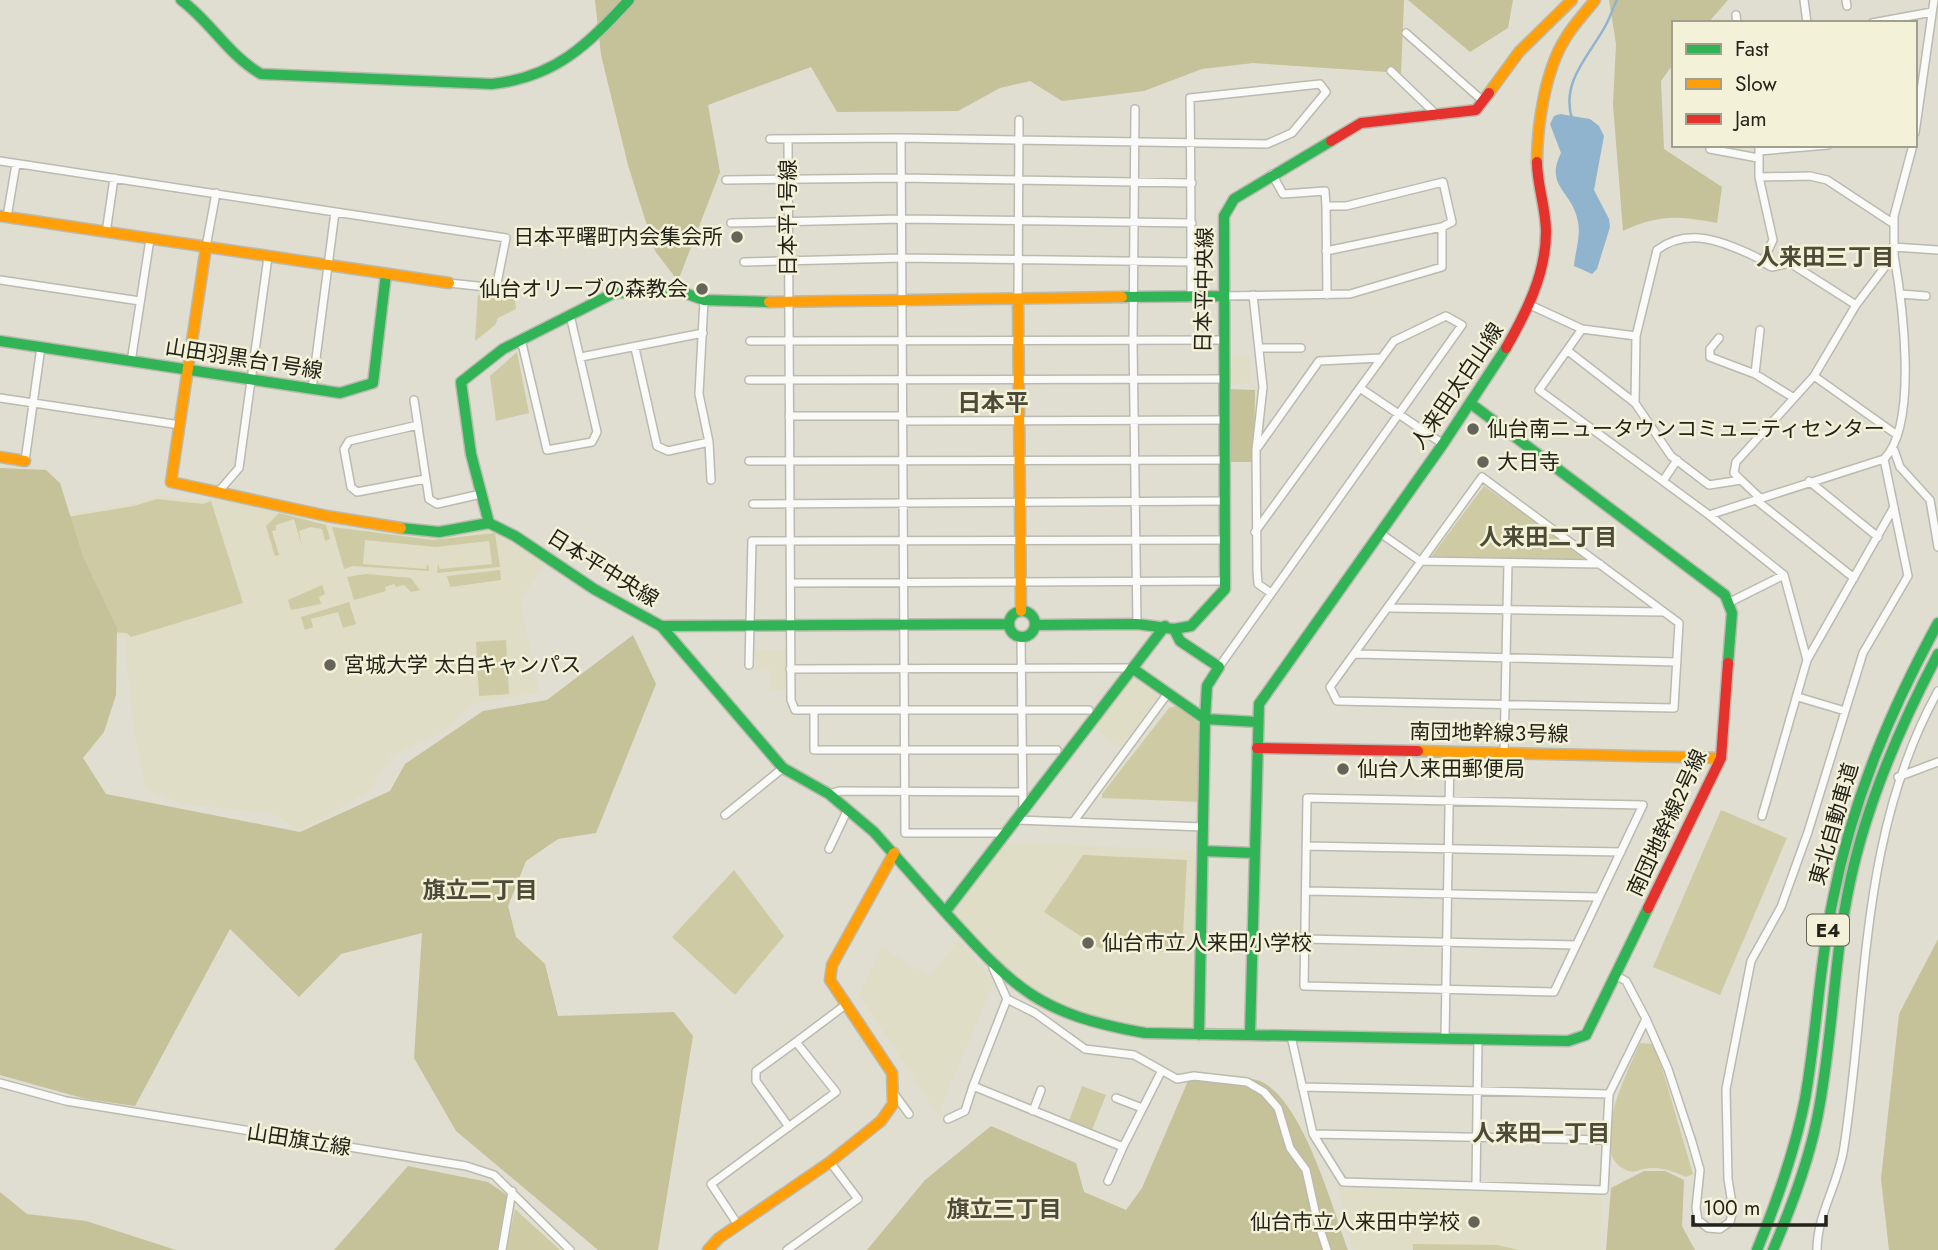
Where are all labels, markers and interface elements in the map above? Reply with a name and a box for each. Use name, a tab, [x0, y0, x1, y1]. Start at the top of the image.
legend	[1672, 21, 1917, 147]
text: Fast	[1735, 34, 1768, 64]
text: Slow	[1735, 69, 1777, 99]
text: Jam	[1732, 104, 1767, 134]
street label: 日本平１号線	[773, 159, 803, 277]
place label: 日本平曙町内会集会所	[513, 222, 723, 252]
street label: 日本平中央線	[1188, 227, 1220, 353]
marker: 日本平曙町内会集会所	[729, 229, 745, 245]
district label: 人来田三丁目	[1756, 240, 1894, 274]
place label: 仙台オリーブの森教会	[479, 274, 688, 304]
marker: 仙台オリーブの森教会	[694, 281, 710, 297]
street label: 人来田太白山線	[1403, 317, 1511, 455]
street label: 山田羽黒台１号線	[163, 332, 325, 386]
district label: 日本平	[957, 385, 1029, 420]
place label: 仙台南ニュータウンコミュニティセンター	[1487, 414, 1885, 444]
marker: 仙台南ニュータウンコミュニティセンター	[1465, 421, 1481, 437]
place label: 大日寺	[1497, 447, 1560, 477]
marker: 大日寺	[1475, 454, 1491, 470]
district label: 人来田二丁目	[1479, 520, 1617, 554]
street label: 日本平中央線	[542, 522, 664, 614]
place label: 宮城大学 太白キャンパス	[344, 650, 581, 680]
marker: 宮城大学 太白キャンパス	[322, 657, 338, 673]
street label: 南団地幹線３号線	[1409, 717, 1569, 749]
street label: 南団地幹線２号線	[1620, 745, 1714, 901]
place label: 仙台人来田郵便局	[1357, 754, 1525, 784]
street label: 東北自動車道	[1802, 759, 1866, 889]
marker: 仙台人来田郵便局	[1335, 761, 1351, 777]
district label: 旗立二丁目	[423, 873, 538, 907]
road number: E4	[1807, 914, 1849, 946]
place label: 仙台市立人来田小学校	[1102, 928, 1312, 958]
marker: 仙台市立人来田小学校	[1080, 935, 1096, 951]
district label: 人来田一丁目	[1472, 1116, 1610, 1150]
street label: 山田旗立線	[245, 1117, 353, 1163]
scale bar	[1693, 1184, 1826, 1228]
district label: 旗立三丁目	[947, 1192, 1062, 1226]
text: 100 m	[1703, 1193, 1760, 1223]
place label: 仙台市立人来田中学校	[1250, 1207, 1460, 1237]
marker: 仙台市立人来田中学校	[1466, 1214, 1482, 1230]

